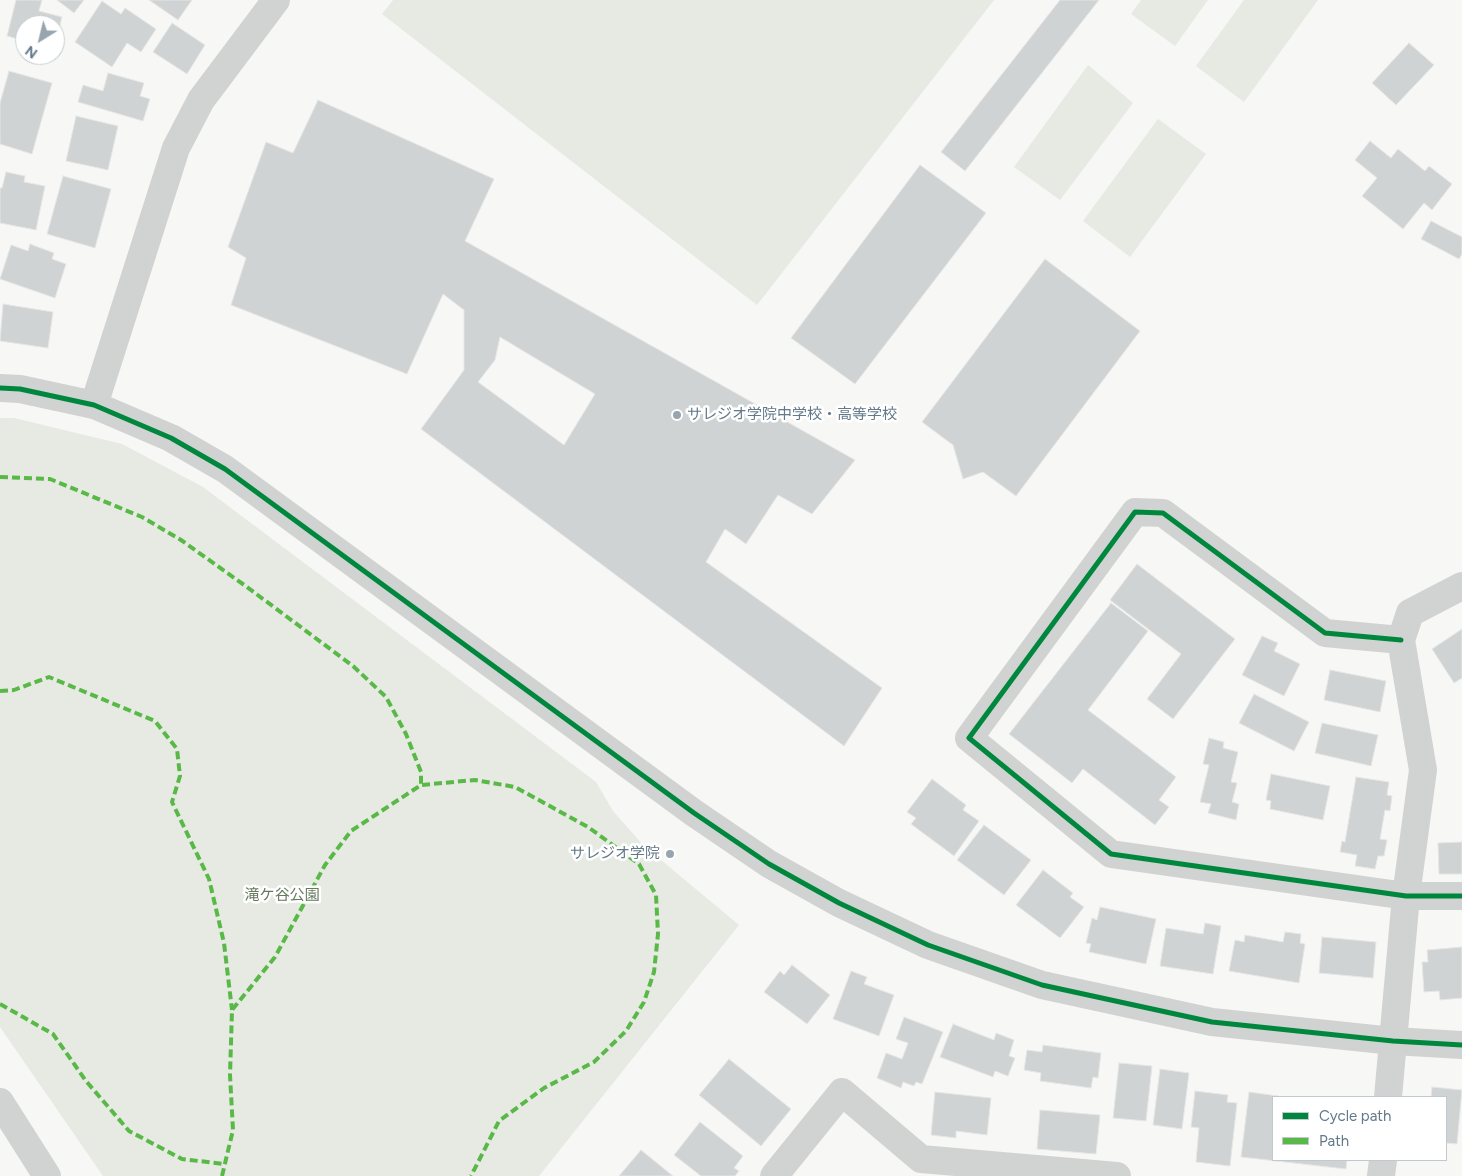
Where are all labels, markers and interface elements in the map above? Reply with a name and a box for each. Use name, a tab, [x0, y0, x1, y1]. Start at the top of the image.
north arrow	[15, 15, 65, 65]
text: N	[22, 42, 41, 62]
place label: サレジオ学院中学校・高等学校	[687, 406, 897, 424]
marker: サレジオ学院中学校・高等学校	[671, 409, 683, 421]
place label: サレジオ学院	[570, 845, 660, 863]
marker: サレジオ学院	[664, 848, 676, 860]
park label: 滝ケ谷公園	[245, 887, 319, 905]
legend	[1272, 1096, 1447, 1161]
text: Cycle path	[1319, 1107, 1391, 1125]
text: Path	[1319, 1132, 1349, 1150]

